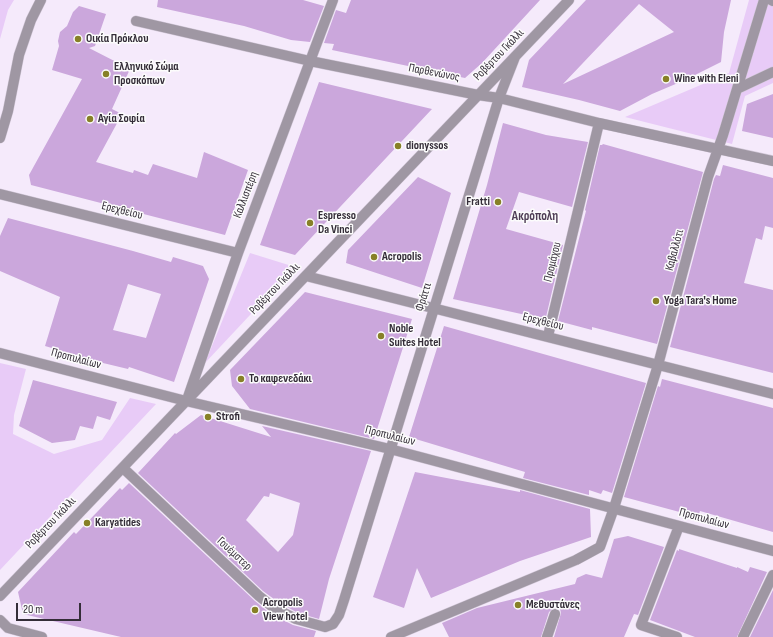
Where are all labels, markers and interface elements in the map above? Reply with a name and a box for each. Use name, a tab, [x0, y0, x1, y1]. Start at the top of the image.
street label: Ροβέρτου Γκάλλι	[471, 26, 527, 84]
place label: Οικία Πρόκλου	[86, 32, 148, 46]
marker: Οικία Πρόκλου	[73, 34, 83, 44]
place label: Ελληνικό Σώμα Προσκόπων	[114, 60, 179, 88]
street label: Παρθενώνος	[407, 61, 461, 85]
marker: Ελληνικό Σώμα Προσκόπων	[101, 69, 111, 79]
place label: Wine with Eleni	[674, 72, 739, 86]
marker: Wine with Eleni	[661, 74, 671, 84]
place label: Αγία Σοφία	[98, 112, 145, 126]
marker: Αγία Σοφία	[85, 114, 95, 124]
place label: dionyssos	[406, 139, 448, 153]
marker: dionyssos	[393, 141, 403, 151]
street label: Καλλισπέρη	[231, 170, 261, 220]
place label: Fratti	[466, 195, 490, 209]
marker: Fratti	[493, 197, 503, 207]
street label: Ερεχθείου	[100, 199, 144, 223]
place label: Espresso Da Vinci	[318, 209, 356, 237]
district label: Ακρόπολη	[512, 209, 558, 225]
marker: Espresso Da Vinci	[305, 218, 315, 228]
street label: Καβαλλότι	[663, 228, 687, 272]
street label: Προμάχου	[541, 241, 565, 283]
place label: Acropolis	[382, 250, 422, 264]
marker: Acropolis	[369, 252, 379, 262]
street label: Ροβέρτου Γκάλλι	[247, 260, 303, 318]
street label: Φράττι	[413, 281, 435, 313]
place label: Yoga Tara's Home	[664, 294, 737, 308]
marker: Yoga Tara's Home	[651, 296, 661, 306]
street label: Ερεχθείου	[521, 310, 565, 334]
place label: Noble Suites Hotel	[389, 322, 441, 350]
marker: Noble Suites Hotel	[376, 331, 386, 341]
street label: Προπυλαίων	[49, 345, 103, 373]
place label: Το καφενεδάκι	[249, 372, 312, 386]
marker: Το καφενεδάκι	[236, 374, 246, 384]
place label: Strofi	[216, 410, 240, 424]
marker: Strofi	[203, 412, 213, 422]
street label: Προπυλαίων	[364, 423, 416, 449]
street label: Ροβέρτου Γκάλλι	[23, 494, 79, 552]
street label: Προπυλαίων	[677, 505, 731, 533]
place label: Karyatides	[95, 516, 141, 530]
marker: Karyatides	[82, 518, 92, 528]
street label: Γουέμστερ	[214, 534, 254, 574]
scale bar	[18, 595, 83, 621]
place label: Acropolis View hotel	[263, 596, 308, 624]
place label: Μεθυστάνες	[526, 598, 580, 612]
marker: Μεθυστάνες	[513, 600, 523, 610]
text: 20 m	[23, 602, 43, 617]
marker: Acropolis View hotel	[250, 605, 260, 615]

